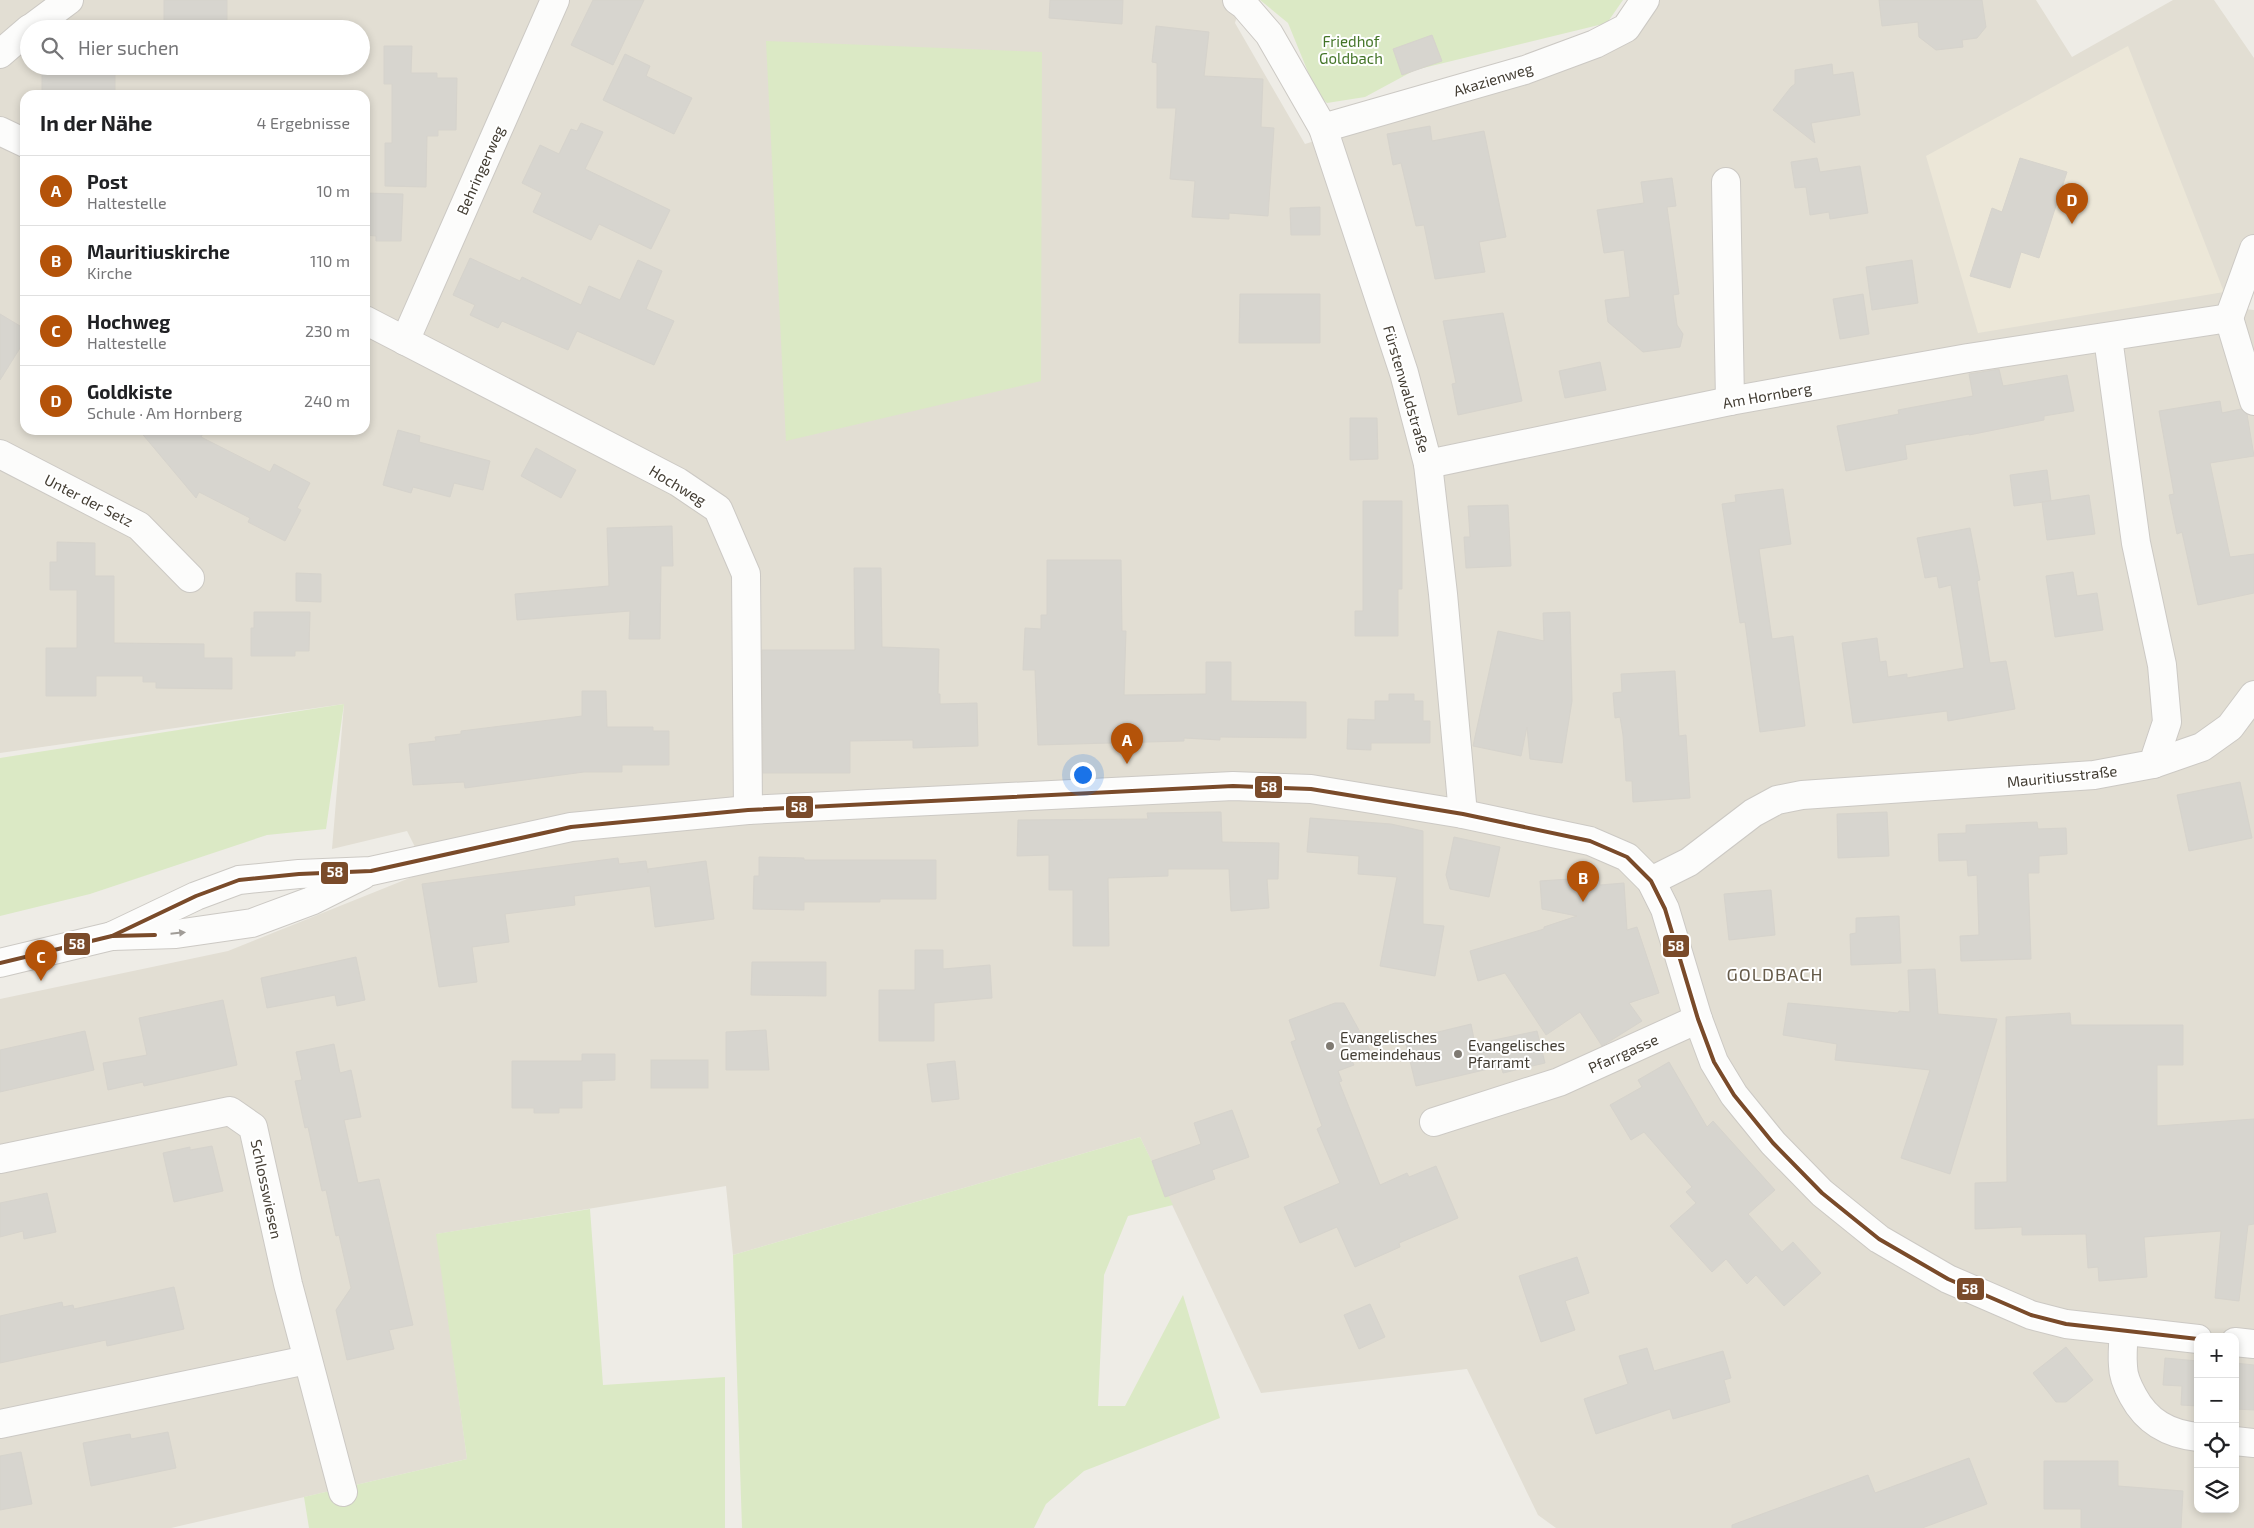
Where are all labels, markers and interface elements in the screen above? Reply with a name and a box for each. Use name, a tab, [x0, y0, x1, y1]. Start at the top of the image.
search box	[20, 20, 370, 75]
park label: Friedhof Goldbach	[1319, 32, 1383, 67]
icon: search	[38, 34, 66, 62]
text: Hier suchen	[78, 36, 179, 59]
street label: Akazienweg	[1451, 58, 1535, 100]
text: In der Nähe	[40, 110, 152, 135]
text: 4 Ergebnisse	[257, 113, 350, 132]
street label: Behringerweg	[452, 122, 508, 217]
text: Post	[87, 170, 128, 193]
text: A	[51, 181, 61, 200]
text: 10 m	[316, 181, 350, 200]
pin: D	[2056, 183, 2088, 224]
text: Haltestelle	[87, 193, 167, 212]
text: Mauritiuskirche	[87, 240, 230, 263]
text: B	[51, 251, 61, 270]
text: 110 m	[310, 251, 350, 270]
text: Kirche	[87, 263, 132, 282]
text: Hochweg	[87, 310, 170, 333]
text: C	[51, 321, 61, 340]
text: 230 m	[305, 321, 350, 340]
street label: Fürstenwaldstraße	[1380, 323, 1434, 455]
text: Haltestelle	[87, 333, 167, 352]
street label: Am Hornberg	[1721, 378, 1814, 412]
text: Goldkiste	[87, 380, 173, 403]
text: D	[51, 391, 61, 410]
text: 240 m	[304, 391, 350, 410]
text: Schule · Am Hornberg	[87, 403, 242, 422]
street label: Hochweg	[646, 461, 710, 509]
street label: Unter der Setz	[42, 470, 136, 530]
pin: A	[1111, 723, 1143, 764]
street label: Mauritiusstraße	[2006, 761, 2118, 791]
your location	[1070, 762, 1096, 788]
line badge: 58	[1254, 775, 1283, 799]
text: 58	[1261, 778, 1277, 795]
line badge: 58	[785, 795, 814, 819]
text: 58	[791, 798, 807, 815]
line badge: 58	[320, 861, 349, 885]
pin: B	[1567, 861, 1599, 902]
text: 58	[327, 863, 343, 880]
one-way arrow	[170, 929, 186, 937]
line badge: 58	[63, 932, 91, 956]
line badge: 58	[1662, 934, 1690, 958]
text: 58	[69, 935, 85, 952]
text: 58	[1668, 937, 1684, 954]
pin: C	[25, 940, 57, 981]
district label: GOLDBACH	[1726, 963, 1824, 985]
place label: Evangelisches Gemeindehaus	[1340, 1028, 1441, 1063]
street label: Pfarrgasse	[1585, 1030, 1661, 1076]
place label: Evangelisches Pfarramt	[1468, 1036, 1565, 1071]
marker: Evangelisches Gemeindehaus	[1324, 1040, 1336, 1052]
marker: Evangelisches Pfarramt	[1452, 1048, 1464, 1060]
street label: Schlosswiesen	[248, 1138, 286, 1240]
line badge: 58	[1956, 1277, 1985, 1301]
text: 58	[1962, 1280, 1978, 1297]
map controls	[2194, 1333, 2239, 1513]
button: +	[2194, 1333, 2239, 1378]
button: −	[2194, 1378, 2239, 1423]
button: locate	[2194, 1423, 2239, 1468]
button: layers	[2194, 1468, 2239, 1513]

